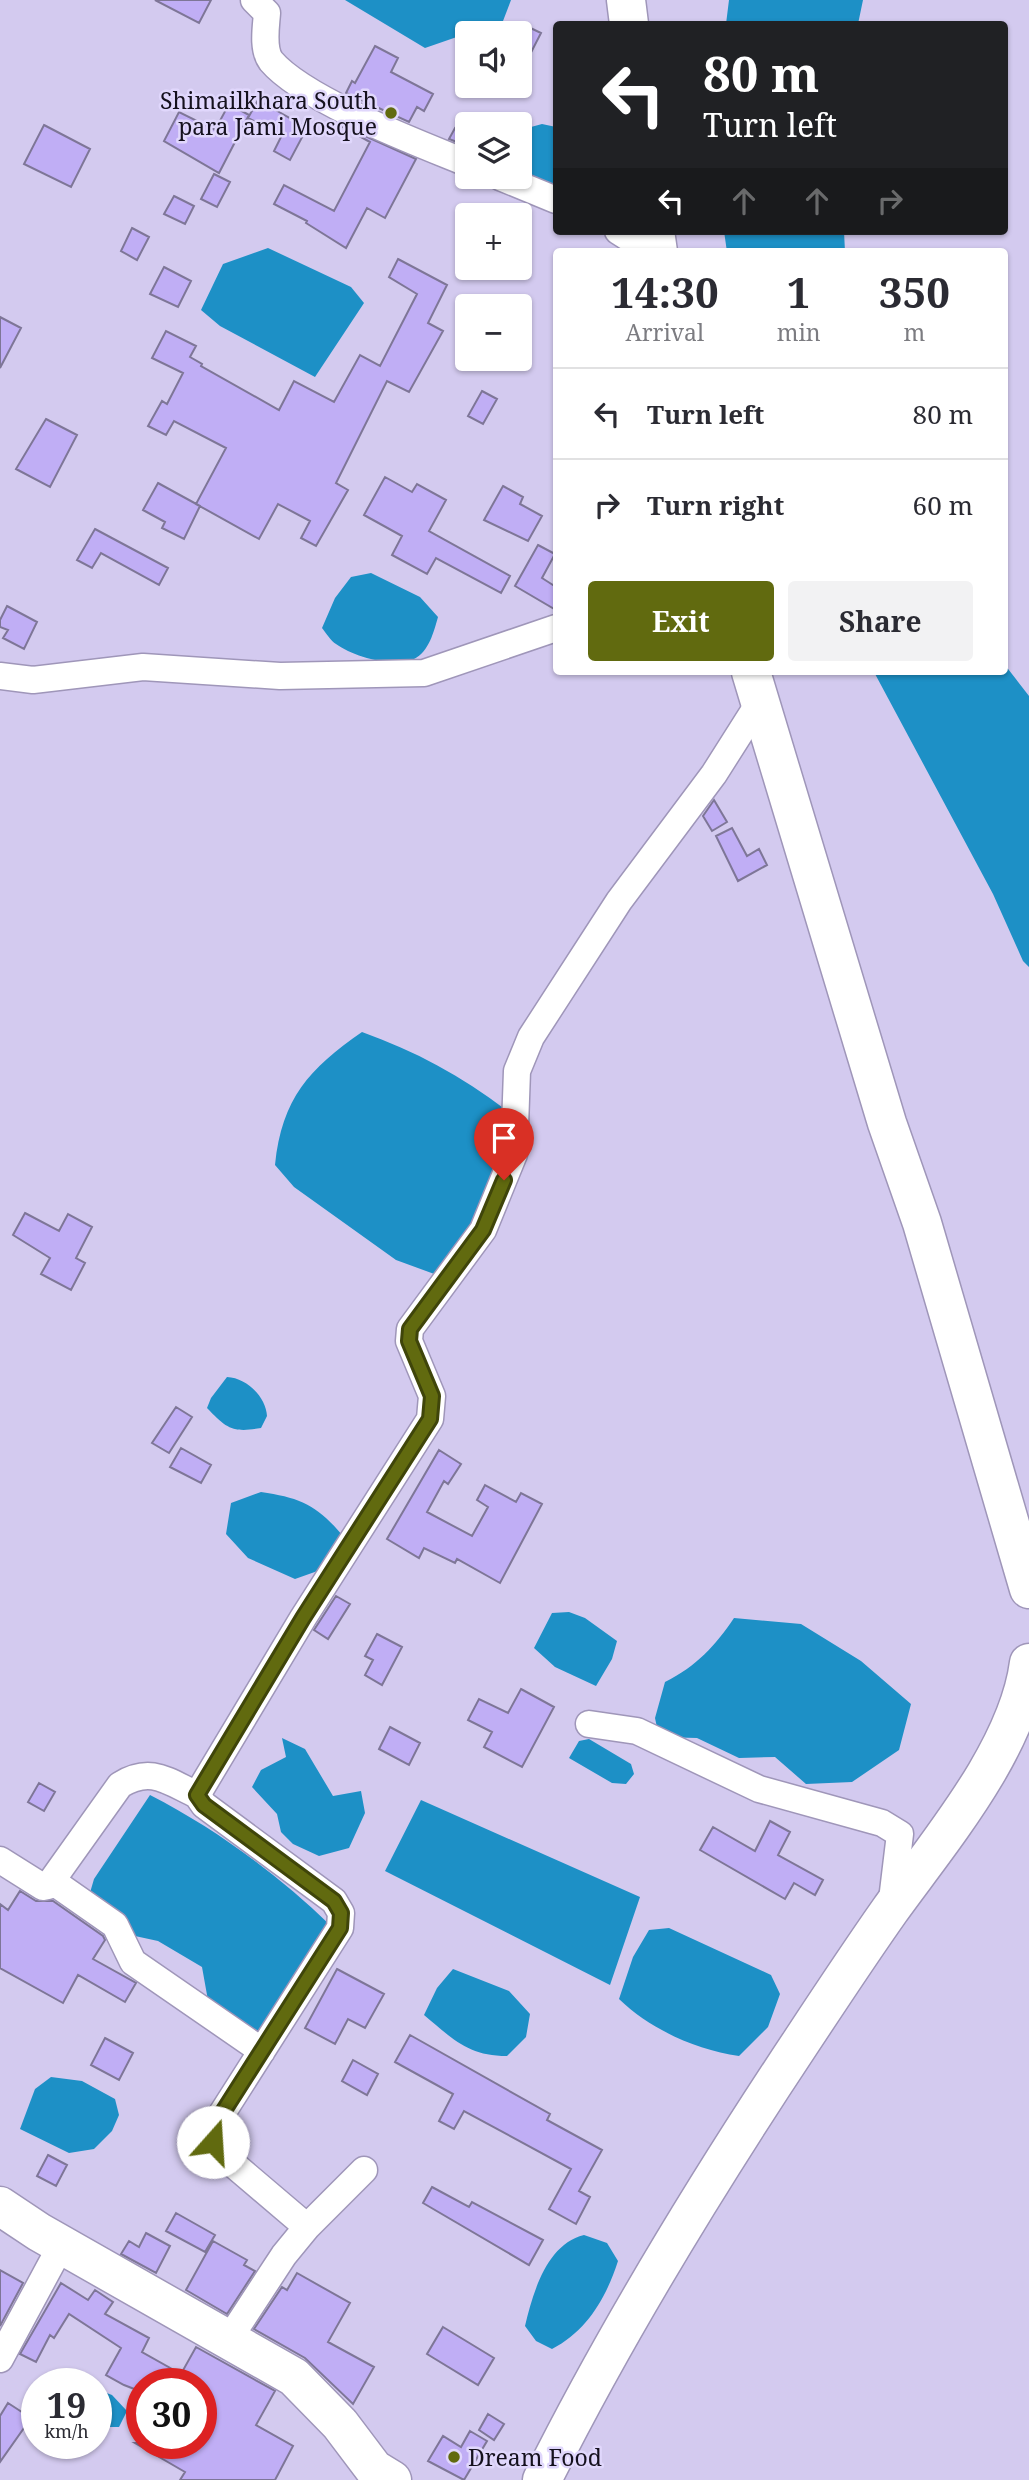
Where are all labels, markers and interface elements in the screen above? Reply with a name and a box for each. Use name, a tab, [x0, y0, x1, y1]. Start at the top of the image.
map controls	[455, 21, 532, 371]
button: sound	[455, 21, 532, 98]
text: 80 m	[703, 40, 819, 106]
icon: left	[588, 49, 679, 140]
place label: Shimailkhara South para Jami Mosque	[160, 84, 377, 142]
text: Turn left	[703, 103, 837, 146]
marker: Shimailkhara South para Jami Mosque	[383, 105, 399, 121]
button: layers	[455, 112, 532, 189]
icon: left	[652, 182, 690, 220]
icon: ahead	[725, 182, 763, 220]
icon: ahead	[798, 182, 836, 220]
icon: right	[871, 182, 909, 220]
button: +	[455, 203, 532, 280]
text: 14:30	[611, 263, 719, 320]
text: 1	[787, 263, 811, 320]
text: 350	[879, 263, 950, 320]
button: −	[455, 294, 532, 371]
text: Arrival	[626, 316, 704, 348]
text: min	[777, 316, 821, 348]
text: m	[903, 316, 925, 348]
icon: left	[588, 395, 626, 433]
text: Turn left	[647, 396, 764, 432]
text: 80 m	[913, 396, 973, 432]
icon: right	[588, 486, 626, 524]
text: Turn right	[647, 487, 784, 523]
text: 60 m	[913, 487, 973, 523]
button: Exit	[588, 581, 774, 661]
button: Share	[788, 581, 973, 661]
pin	[474, 1108, 534, 1180]
icon: arrive	[485, 1119, 523, 1157]
position arrow	[176, 2105, 250, 2179]
speed limit sign: 30	[126, 2368, 217, 2459]
text: 19	[47, 2381, 86, 2428]
text: km/h	[44, 2419, 89, 2443]
place label: Dream Food	[468, 2441, 602, 2473]
marker: Dream Food	[446, 2449, 462, 2465]

